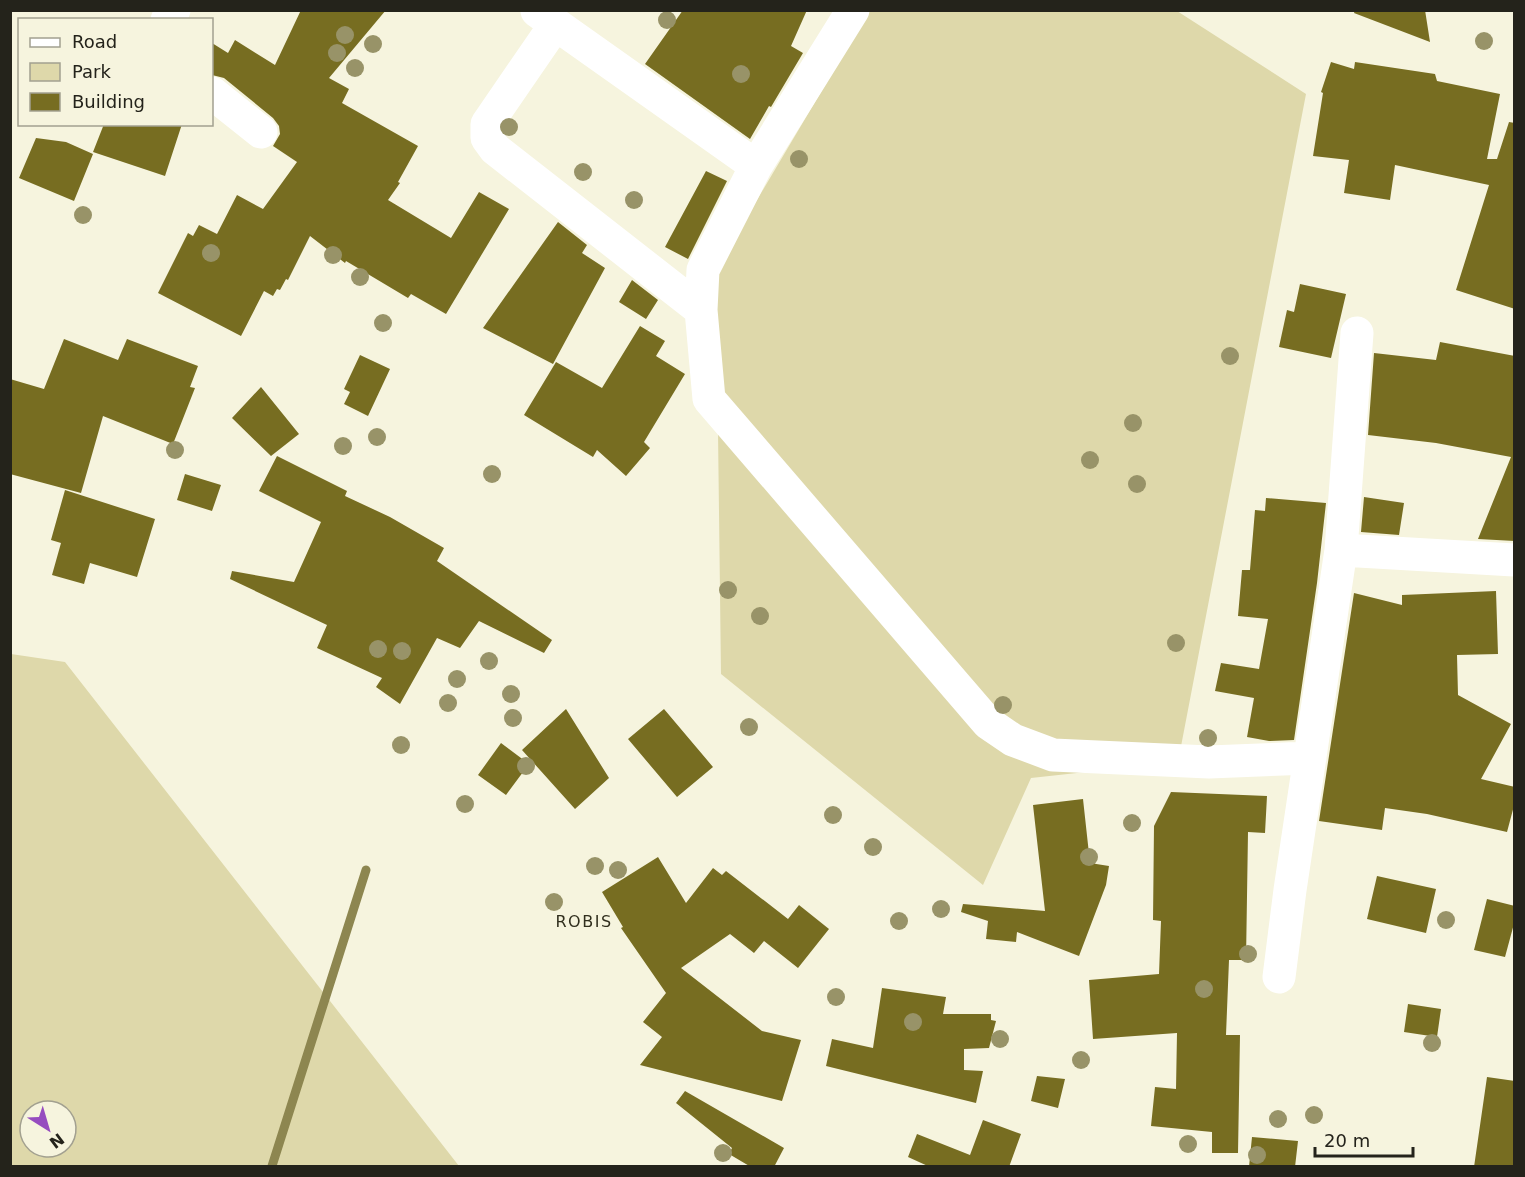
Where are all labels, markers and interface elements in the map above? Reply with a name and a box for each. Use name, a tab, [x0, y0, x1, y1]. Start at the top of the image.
legend	[18, 18, 213, 126]
text: Road	[72, 31, 117, 52]
text: Park	[72, 61, 111, 82]
text: Building	[72, 91, 145, 112]
district label: ROBIS	[555, 912, 613, 931]
north arrow	[18, 1099, 78, 1159]
scale bar	[1315, 1120, 1412, 1158]
text: N	[46, 1129, 68, 1152]
text: 20 m	[1324, 1130, 1370, 1151]

